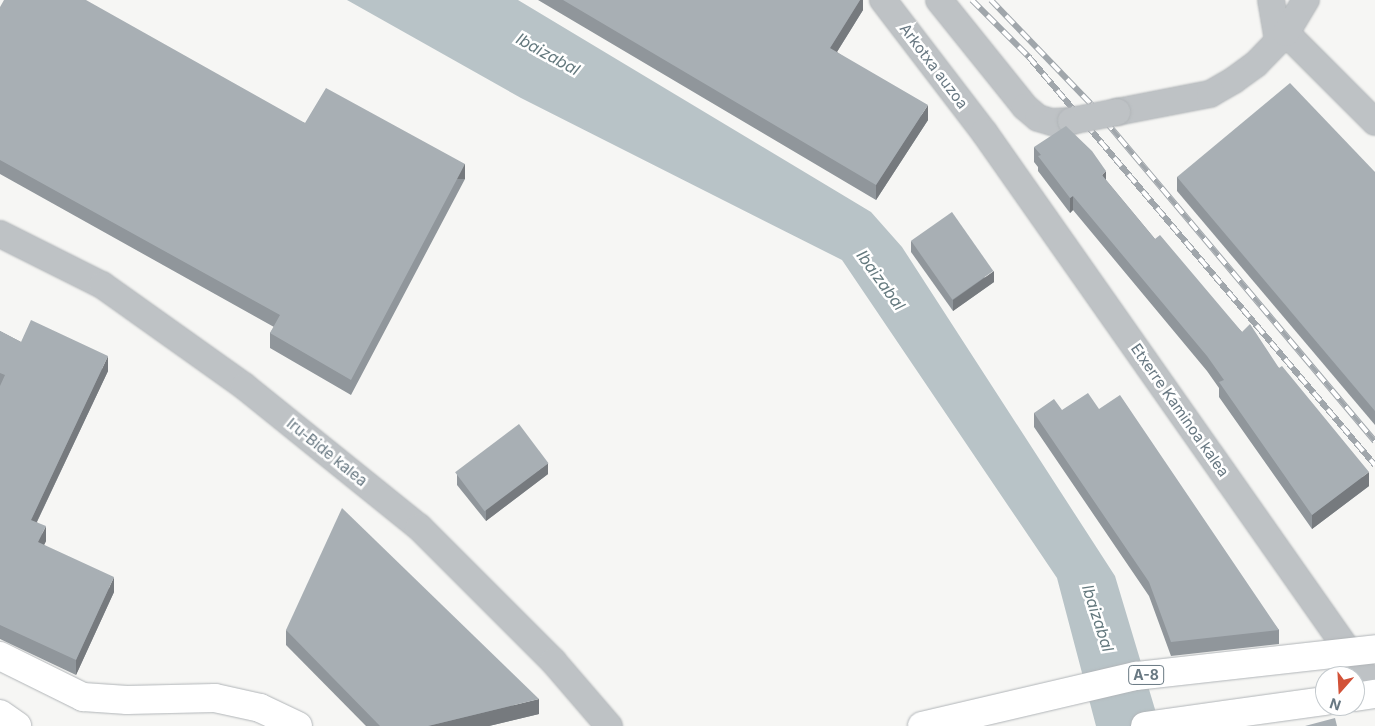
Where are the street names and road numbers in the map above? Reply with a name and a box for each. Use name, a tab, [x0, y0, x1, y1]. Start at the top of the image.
street label: Arkotxa auzoa	[896, 20, 972, 112]
street label: Etxerre Kaminoa kalea	[1127, 340, 1233, 480]
street label: Iru-Bide kalea	[283, 414, 371, 490]
road number: A-8	[1127, 664, 1165, 686]

